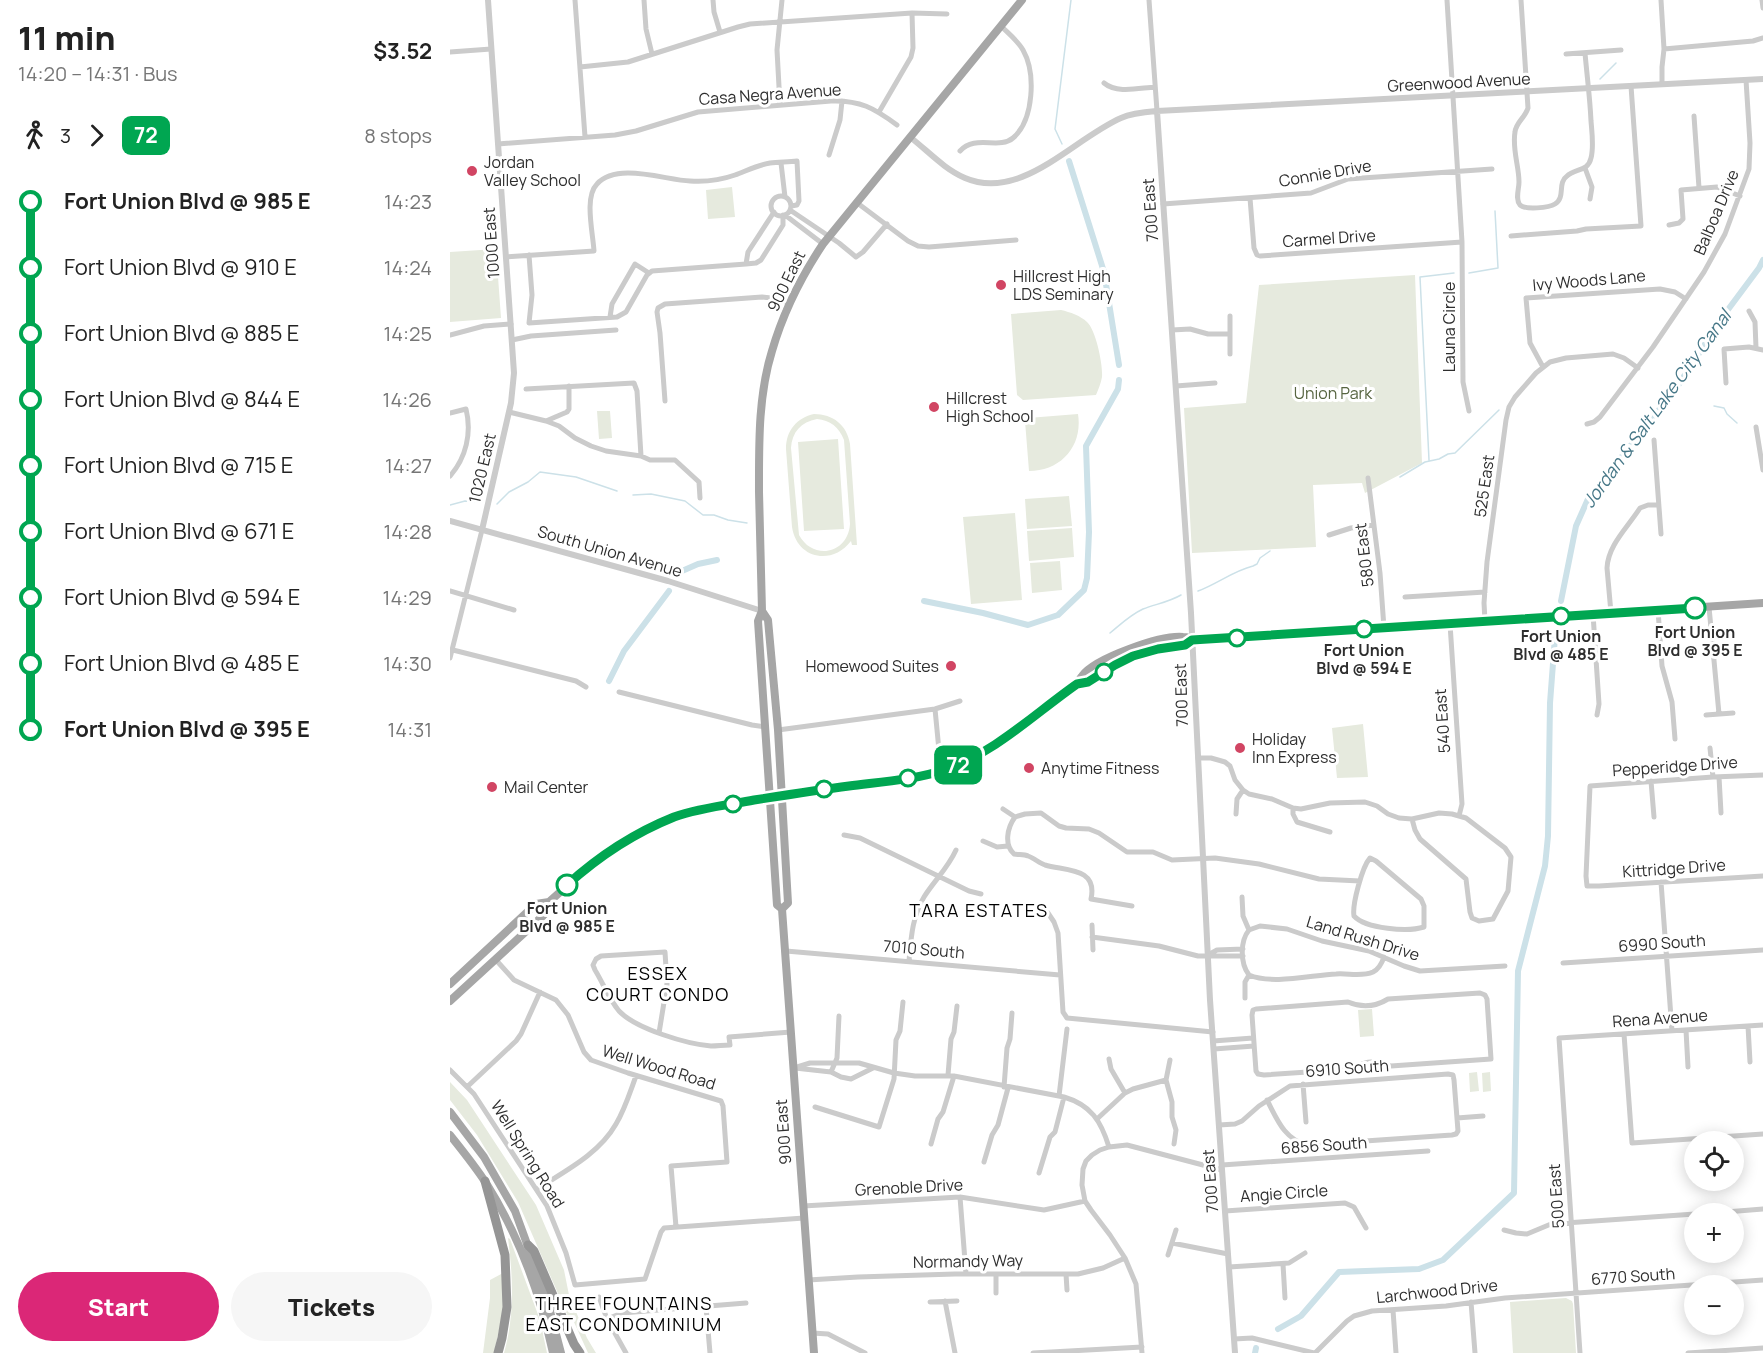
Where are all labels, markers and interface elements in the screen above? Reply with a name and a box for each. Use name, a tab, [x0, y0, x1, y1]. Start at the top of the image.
text: 11 min	[18, 15, 116, 60]
text: $3.52	[373, 36, 432, 66]
text: 14:20 – 14:31 · Bus	[18, 60, 178, 87]
street label: Greenwood Avenue	[1387, 67, 1531, 97]
street label: Casa Negra Avenue	[698, 78, 842, 110]
icon: walk	[18, 119, 51, 152]
icon: forward	[80, 119, 113, 152]
text: 72	[134, 121, 158, 149]
text: 3	[60, 122, 71, 149]
text: 8 stops	[364, 122, 432, 149]
place label: Jordan Valley School	[484, 151, 581, 191]
street label: Connie Drive	[1277, 154, 1373, 192]
marker: Jordan Valley School	[465, 164, 479, 178]
street label: Balboa Drive	[1688, 166, 1744, 258]
street label: 700 East	[1137, 178, 1163, 242]
text: Fort Union Blvd @ 985 E	[64, 186, 311, 216]
text: 14:23	[384, 188, 432, 215]
street label: 1000 East	[478, 207, 504, 279]
street label: Carmel Drive	[1282, 224, 1376, 252]
street label: 900 East	[762, 247, 810, 315]
text: Fort Union Blvd @ 910 E	[64, 252, 297, 282]
text: 14:24	[384, 254, 432, 281]
street label: Ivy Woods Lane	[1532, 264, 1646, 296]
place label: Hillcrest High LDS Seminary	[1013, 265, 1114, 305]
marker: Hillcrest High LDS Seminary	[994, 278, 1008, 292]
street label: Launa Circle	[1438, 282, 1460, 372]
water label: Jordan & Salt Lake City Canal	[1576, 303, 1738, 512]
text: Fort Union Blvd @ 885 E	[64, 318, 299, 348]
text: 14:25	[383, 320, 432, 347]
park label: Union Park	[1294, 382, 1373, 404]
text: Fort Union Blvd @ 844 E	[64, 384, 300, 414]
text: 14:26	[383, 386, 432, 413]
place label: Hillcrest High School	[946, 387, 1034, 427]
marker: Hillcrest High School	[927, 400, 941, 414]
street label: 1020 East	[463, 431, 501, 505]
text: Fort Union Blvd @ 715 E	[64, 450, 293, 480]
text: 14:27	[385, 452, 432, 479]
street label: 525 East	[1469, 453, 1499, 519]
text: Fort Union Blvd @ 671 E	[64, 516, 294, 546]
text: 14:28	[383, 518, 432, 545]
street label: South Union Avenue	[535, 520, 685, 582]
street label: 580 East	[1349, 522, 1379, 588]
text: Fort Union Blvd @ 594 E	[64, 582, 300, 612]
text: 14:29	[383, 584, 432, 611]
marker: Fort Union Blvd @ 395 E	[1684, 597, 1706, 619]
marker: Fort Union Blvd @ 485 E	[1552, 607, 1570, 625]
marker: Fort Union Blvd @ 594 E	[1355, 620, 1373, 638]
place label: Fort Union Blvd @ 395 E	[1647, 621, 1743, 661]
place label: Fort Union Blvd @ 485 E	[1513, 625, 1609, 665]
unlabelled marker	[1228, 629, 1246, 647]
place label: Fort Union Blvd @ 594 E	[1316, 639, 1412, 679]
text: Fort Union Blvd @ 485 E	[64, 648, 300, 678]
text: 14:30	[383, 650, 432, 677]
place label: Homewood Suites	[806, 655, 939, 677]
marker: Homewood Suites	[944, 659, 958, 673]
unlabelled marker	[1095, 663, 1113, 681]
street label: 700 East	[1169, 663, 1193, 727]
street label: 540 East	[1429, 688, 1455, 754]
text: Fort Union Blvd @ 395 E	[64, 714, 310, 744]
text: 14:31	[388, 716, 432, 743]
place label: Holiday Inn Express	[1252, 728, 1337, 768]
marker: Holiday Inn Express	[1233, 741, 1247, 755]
line badge: 72	[931, 746, 985, 784]
text: 72	[946, 751, 970, 779]
street label: Pepperidge Drive	[1612, 751, 1738, 781]
place label: Anytime Fitness	[1041, 757, 1159, 779]
marker: Anytime Fitness	[1022, 761, 1036, 775]
unlabelled marker	[899, 769, 917, 787]
place label: Mail Center	[504, 776, 589, 798]
marker: Mail Center	[485, 780, 499, 794]
unlabelled marker	[815, 780, 833, 798]
unlabelled marker	[724, 795, 742, 813]
street label: Kittridge Drive	[1622, 853, 1726, 883]
marker: Fort Union Blvd @ 985 E	[556, 874, 578, 896]
place label: Fort Union Blvd @ 985 E	[519, 897, 615, 937]
district label: TARA ESTATES	[909, 898, 1049, 922]
street label: Land Rush Drive	[1304, 910, 1422, 966]
street label: 6990 South	[1618, 929, 1706, 957]
street label: 7010 South	[882, 934, 966, 964]
district label: ESSEX COURT CONDO	[586, 961, 730, 1006]
street label: Rena Avenue	[1612, 1004, 1708, 1032]
street label: Well Wood Road	[600, 1039, 718, 1095]
street label: 6910 South	[1305, 1054, 1389, 1082]
street label: Well Spring Road	[486, 1096, 570, 1212]
street label: 900 East	[770, 1099, 796, 1165]
street label: 6856 South	[1280, 1131, 1368, 1159]
map controls	[1684, 1131, 1744, 1335]
button: locate	[1684, 1131, 1744, 1191]
street label: 700 East	[1197, 1149, 1223, 1213]
street label: 500 East	[1543, 1163, 1569, 1229]
street label: Grenoble Drive	[854, 1173, 964, 1201]
street label: Angie Circle	[1239, 1179, 1329, 1207]
button: +	[1684, 1203, 1744, 1263]
street label: Normandy Way	[913, 1249, 1024, 1273]
street label: 6770 South	[1590, 1262, 1676, 1290]
button: Start	[18, 1272, 219, 1341]
button: Tickets	[231, 1272, 432, 1341]
street label: Larchwood Drive	[1375, 1274, 1499, 1308]
button: −	[1684, 1275, 1744, 1335]
district label: THREE FOUNTAINS EAST CONDOMINIUM	[525, 1291, 723, 1336]

